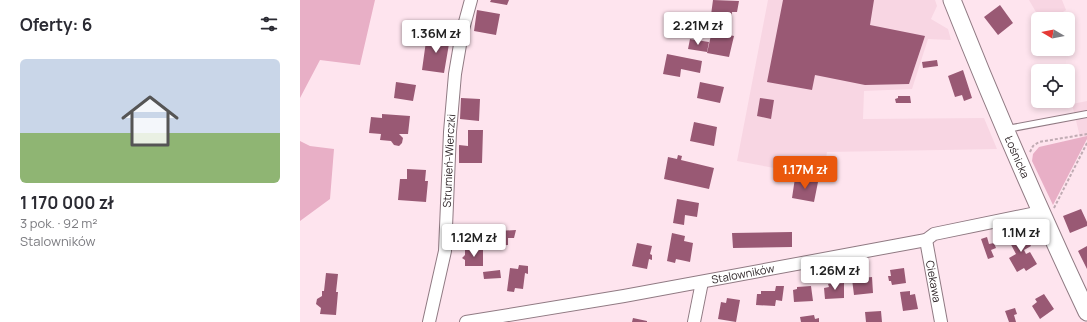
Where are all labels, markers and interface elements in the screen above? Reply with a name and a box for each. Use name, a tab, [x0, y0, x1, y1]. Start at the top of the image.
pin: 2.21M zł	[657, 12, 739, 46]
north arrow	[1031, 12, 1075, 56]
map controls	[1031, 12, 1075, 108]
text: Oferty: 6	[20, 13, 92, 36]
icon: filters	[258, 13, 280, 35]
text: 2.21M zł	[673, 16, 723, 34]
pin: 1.36M zł	[395, 20, 477, 54]
text: 1.36M zł	[411, 24, 461, 42]
button: locate	[1031, 64, 1075, 108]
icon: home	[114, 85, 186, 157]
street label: Strumień-Wierczki	[439, 113, 459, 208]
street label: Łośnicka	[1002, 133, 1033, 180]
pin: 1.17M zł	[764, 156, 846, 190]
text: 1.17M zł	[782, 160, 828, 178]
text: 1 170 000 zł	[20, 191, 114, 214]
text: 3 pok. · 92 m²	[20, 214, 97, 232]
pin: 1.1M zł	[984, 219, 1058, 253]
text: 1.1M zł	[1002, 223, 1040, 241]
pin: 1.12M zł	[433, 224, 515, 258]
text: 1.12M zł	[451, 228, 497, 246]
text: Stalowników	[20, 232, 95, 250]
pin: 1.26M zł	[794, 257, 876, 291]
street label: Ciekawa	[923, 259, 945, 303]
street label: Stalowników	[710, 260, 776, 287]
text: 1.26M zł	[810, 261, 860, 279]

